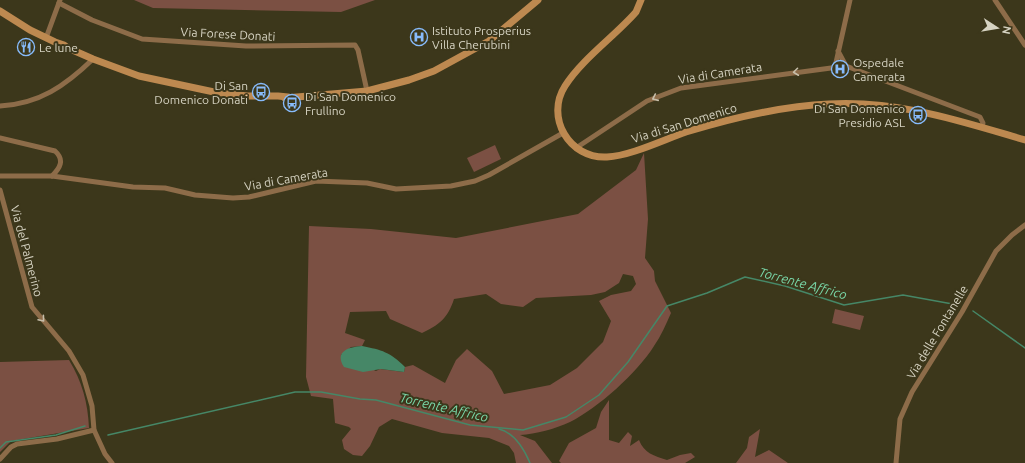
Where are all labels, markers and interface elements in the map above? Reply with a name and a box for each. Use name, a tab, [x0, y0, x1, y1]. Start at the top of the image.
north arrow	[977, 8, 1017, 48]
place label: Istituto Prosperius Villa Cherubini	[432, 24, 531, 51]
street label: Via Forese Donati	[180, 25, 276, 43]
text: N	[1000, 25, 1014, 35]
hospital icon: Istituto Prosperius Villa Cherubini	[409, 27, 429, 47]
restaurant icon: Le lune	[16, 37, 36, 57]
place label: Le lune	[39, 41, 78, 54]
place label: Ospedale Camerata	[853, 56, 905, 83]
hospital icon: Ospedale Camerata	[830, 59, 850, 79]
street label: Via di Camerata	[677, 60, 763, 86]
one-way arrow	[793, 67, 799, 76]
place label: Di San Domenico Donati	[154, 79, 248, 106]
bus stop icon: Di San Domenico Donati	[251, 82, 271, 102]
place label: Di San Domenico Frullino	[305, 90, 396, 117]
bus stop icon: Di San Domenico Frullino	[282, 93, 302, 113]
one-way arrow	[652, 93, 659, 101]
street label: Via di San Domenico	[630, 101, 738, 145]
place label: Di San Domenico Presidio ASL	[814, 102, 905, 129]
bus stop icon: Di San Domenico Presidio ASL	[908, 105, 928, 125]
street label: Via di Camerata	[243, 165, 329, 193]
street label: Via del Palmerino	[9, 204, 45, 298]
water label: Torrente Affrico	[757, 265, 848, 302]
street label: Via delle Fontanelle	[904, 283, 970, 381]
one-way arrow	[37, 314, 44, 321]
water label: Torrente Affrico	[398, 390, 490, 425]

